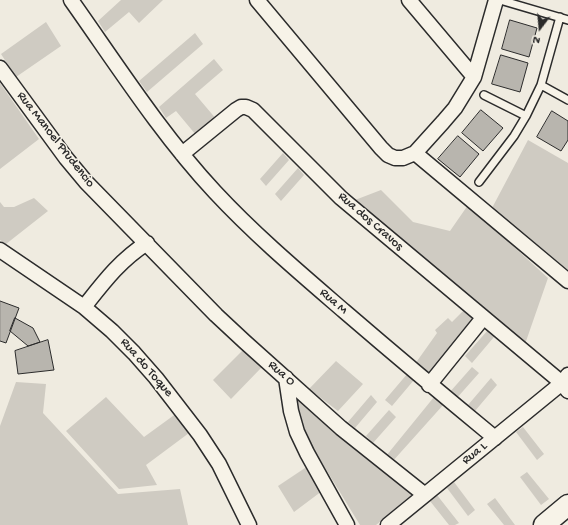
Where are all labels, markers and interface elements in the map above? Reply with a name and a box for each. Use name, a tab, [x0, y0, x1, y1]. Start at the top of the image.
north arrow	[520, 8, 560, 48]
text: N	[532, 33, 542, 46]
street label: Rua Manoel Prudencio	[13, 89, 97, 191]
street label: Rua dos Cravos	[334, 189, 406, 255]
street label: Rua M	[316, 286, 350, 318]
street label: Rua do Toque	[116, 335, 176, 401]
street label: Rua O	[264, 358, 298, 390]
street label: Rua L	[459, 439, 491, 469]

